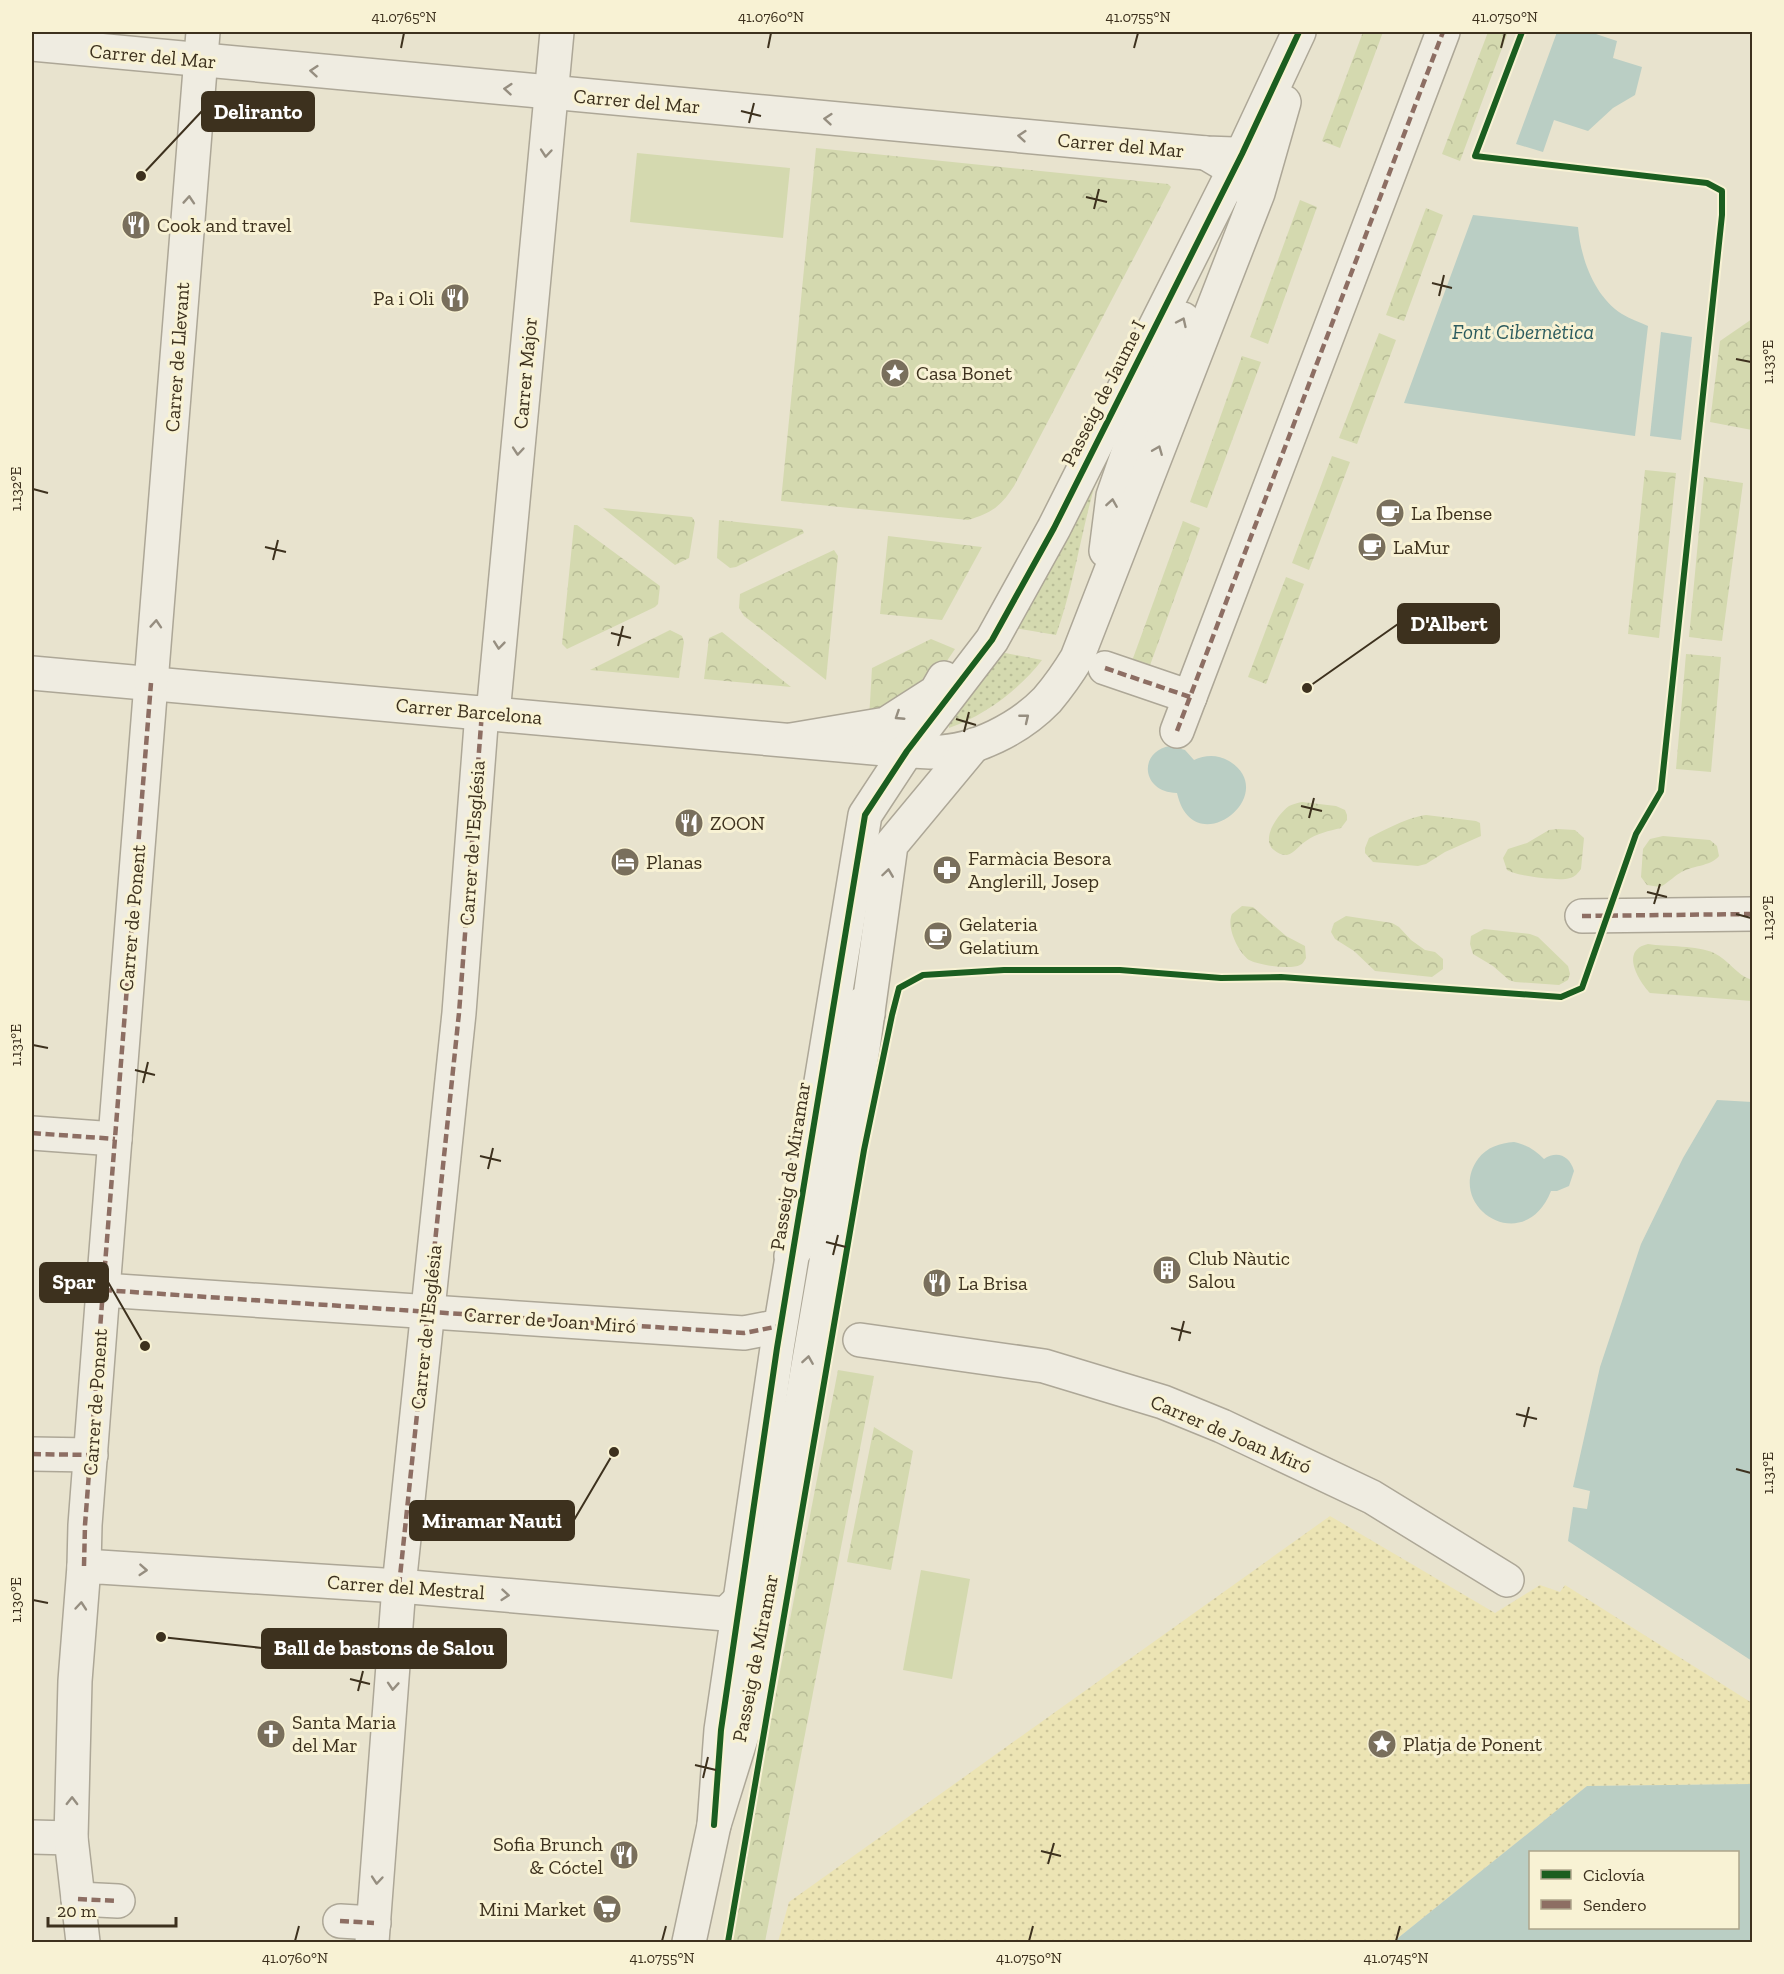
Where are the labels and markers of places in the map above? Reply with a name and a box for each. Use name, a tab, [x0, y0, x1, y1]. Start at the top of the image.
callout: Deliranto	[202, 92, 314, 131]
restaurant icon: Cook and travel	[120, 209, 152, 241]
place label: Cook and travel	[157, 213, 292, 237]
restaurant icon: Pa i Oli	[439, 282, 471, 314]
place label: Pa i Oli	[373, 286, 434, 310]
place icon: Casa Bonet	[879, 357, 911, 389]
place label: Casa Bonet	[916, 361, 1013, 385]
cafe icon: La Ibense	[1374, 497, 1406, 529]
place label: La Ibense	[1411, 501, 1492, 525]
cafe icon: LaMur	[1356, 531, 1388, 563]
place label: LaMur	[1393, 535, 1450, 559]
callout: D'Albert	[1398, 604, 1499, 643]
restaurant icon: ZOON	[673, 807, 705, 839]
place label: ZOON	[710, 811, 765, 835]
hotel icon: Planas	[609, 846, 641, 878]
place label: Farmàcia Besora Anglerill, Josep	[968, 846, 1112, 893]
place label: Planas	[646, 850, 702, 874]
pharmacy icon: Farmàcia Besora Anglerill, Josep	[931, 854, 963, 886]
place label: Gelateria Gelatium	[959, 912, 1039, 959]
cafe icon: Gelateria Gelatium	[922, 920, 954, 952]
place label: Club Nàutic Salou	[1188, 1246, 1290, 1293]
building icon: Club Nàutic Salou	[1151, 1254, 1183, 1286]
callout: Spar	[40, 1263, 108, 1302]
restaurant icon: La Brisa	[921, 1267, 953, 1299]
place label: La Brisa	[958, 1271, 1028, 1295]
callout: Miramar Nauti	[410, 1501, 574, 1540]
callout: Ball de bastons de Salou	[262, 1629, 506, 1668]
place label: Santa Maria del Mar	[292, 1710, 396, 1757]
church icon: Santa Maria del Mar	[255, 1718, 287, 1750]
place icon: Platja de Ponent	[1366, 1728, 1398, 1760]
place label: Platja de Ponent	[1403, 1732, 1543, 1756]
place label: Sofia Brunch & Cóctel	[493, 1832, 604, 1879]
restaurant icon: Sofia Brunch & Cóctel	[608, 1839, 640, 1871]
supermarket icon: Mini Market	[591, 1893, 623, 1925]
place label: Mini Market	[479, 1897, 587, 1921]

